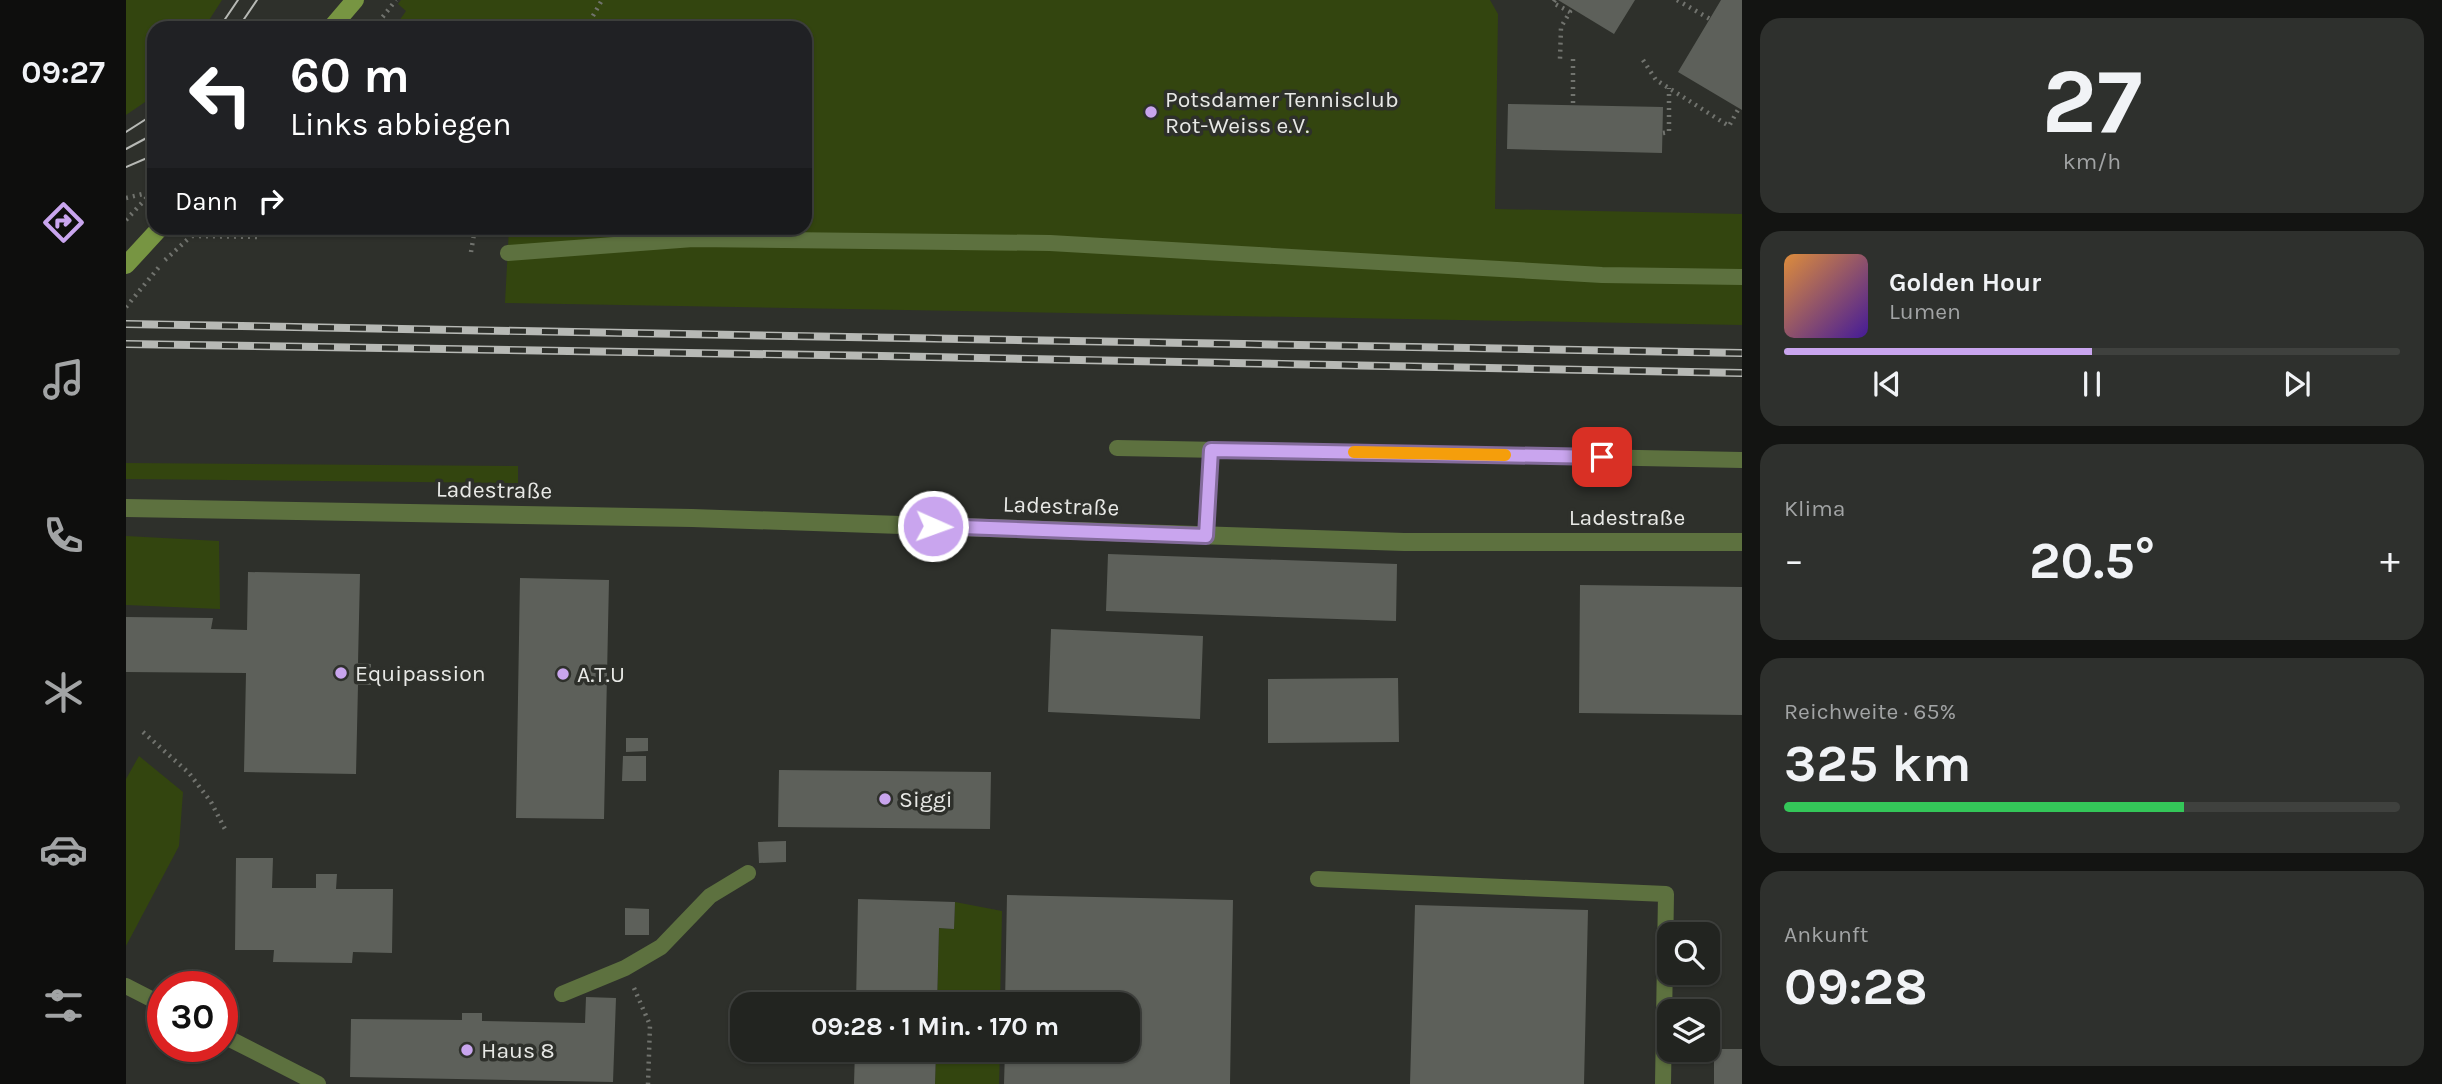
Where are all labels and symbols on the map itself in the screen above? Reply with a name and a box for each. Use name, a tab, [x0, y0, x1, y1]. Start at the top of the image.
place label: Potsdamer Tennisclub Rot-Weiss e.V.	[1165, 86, 1399, 139]
marker: Potsdamer Tennisclub Rot-Weiss e.V.	[1143, 104, 1159, 120]
pin	[1572, 427, 1632, 487]
street label: Ladestraße	[436, 475, 552, 505]
position arrow	[896, 489, 970, 563]
street label: Ladestraße	[1002, 490, 1120, 522]
street label: Ladestraße	[1569, 504, 1685, 531]
place label: Equipassion	[355, 660, 486, 687]
place label: A.T.U	[577, 661, 625, 688]
marker: Equipassion	[333, 665, 349, 681]
marker: A.T.U	[555, 666, 571, 682]
place label: Siggi	[899, 786, 953, 813]
marker: Siggi	[877, 791, 893, 807]
speed limit sign: 30	[147, 971, 238, 1062]
place label: Haus 8	[481, 1037, 555, 1064]
marker: Haus 8	[459, 1042, 475, 1058]

